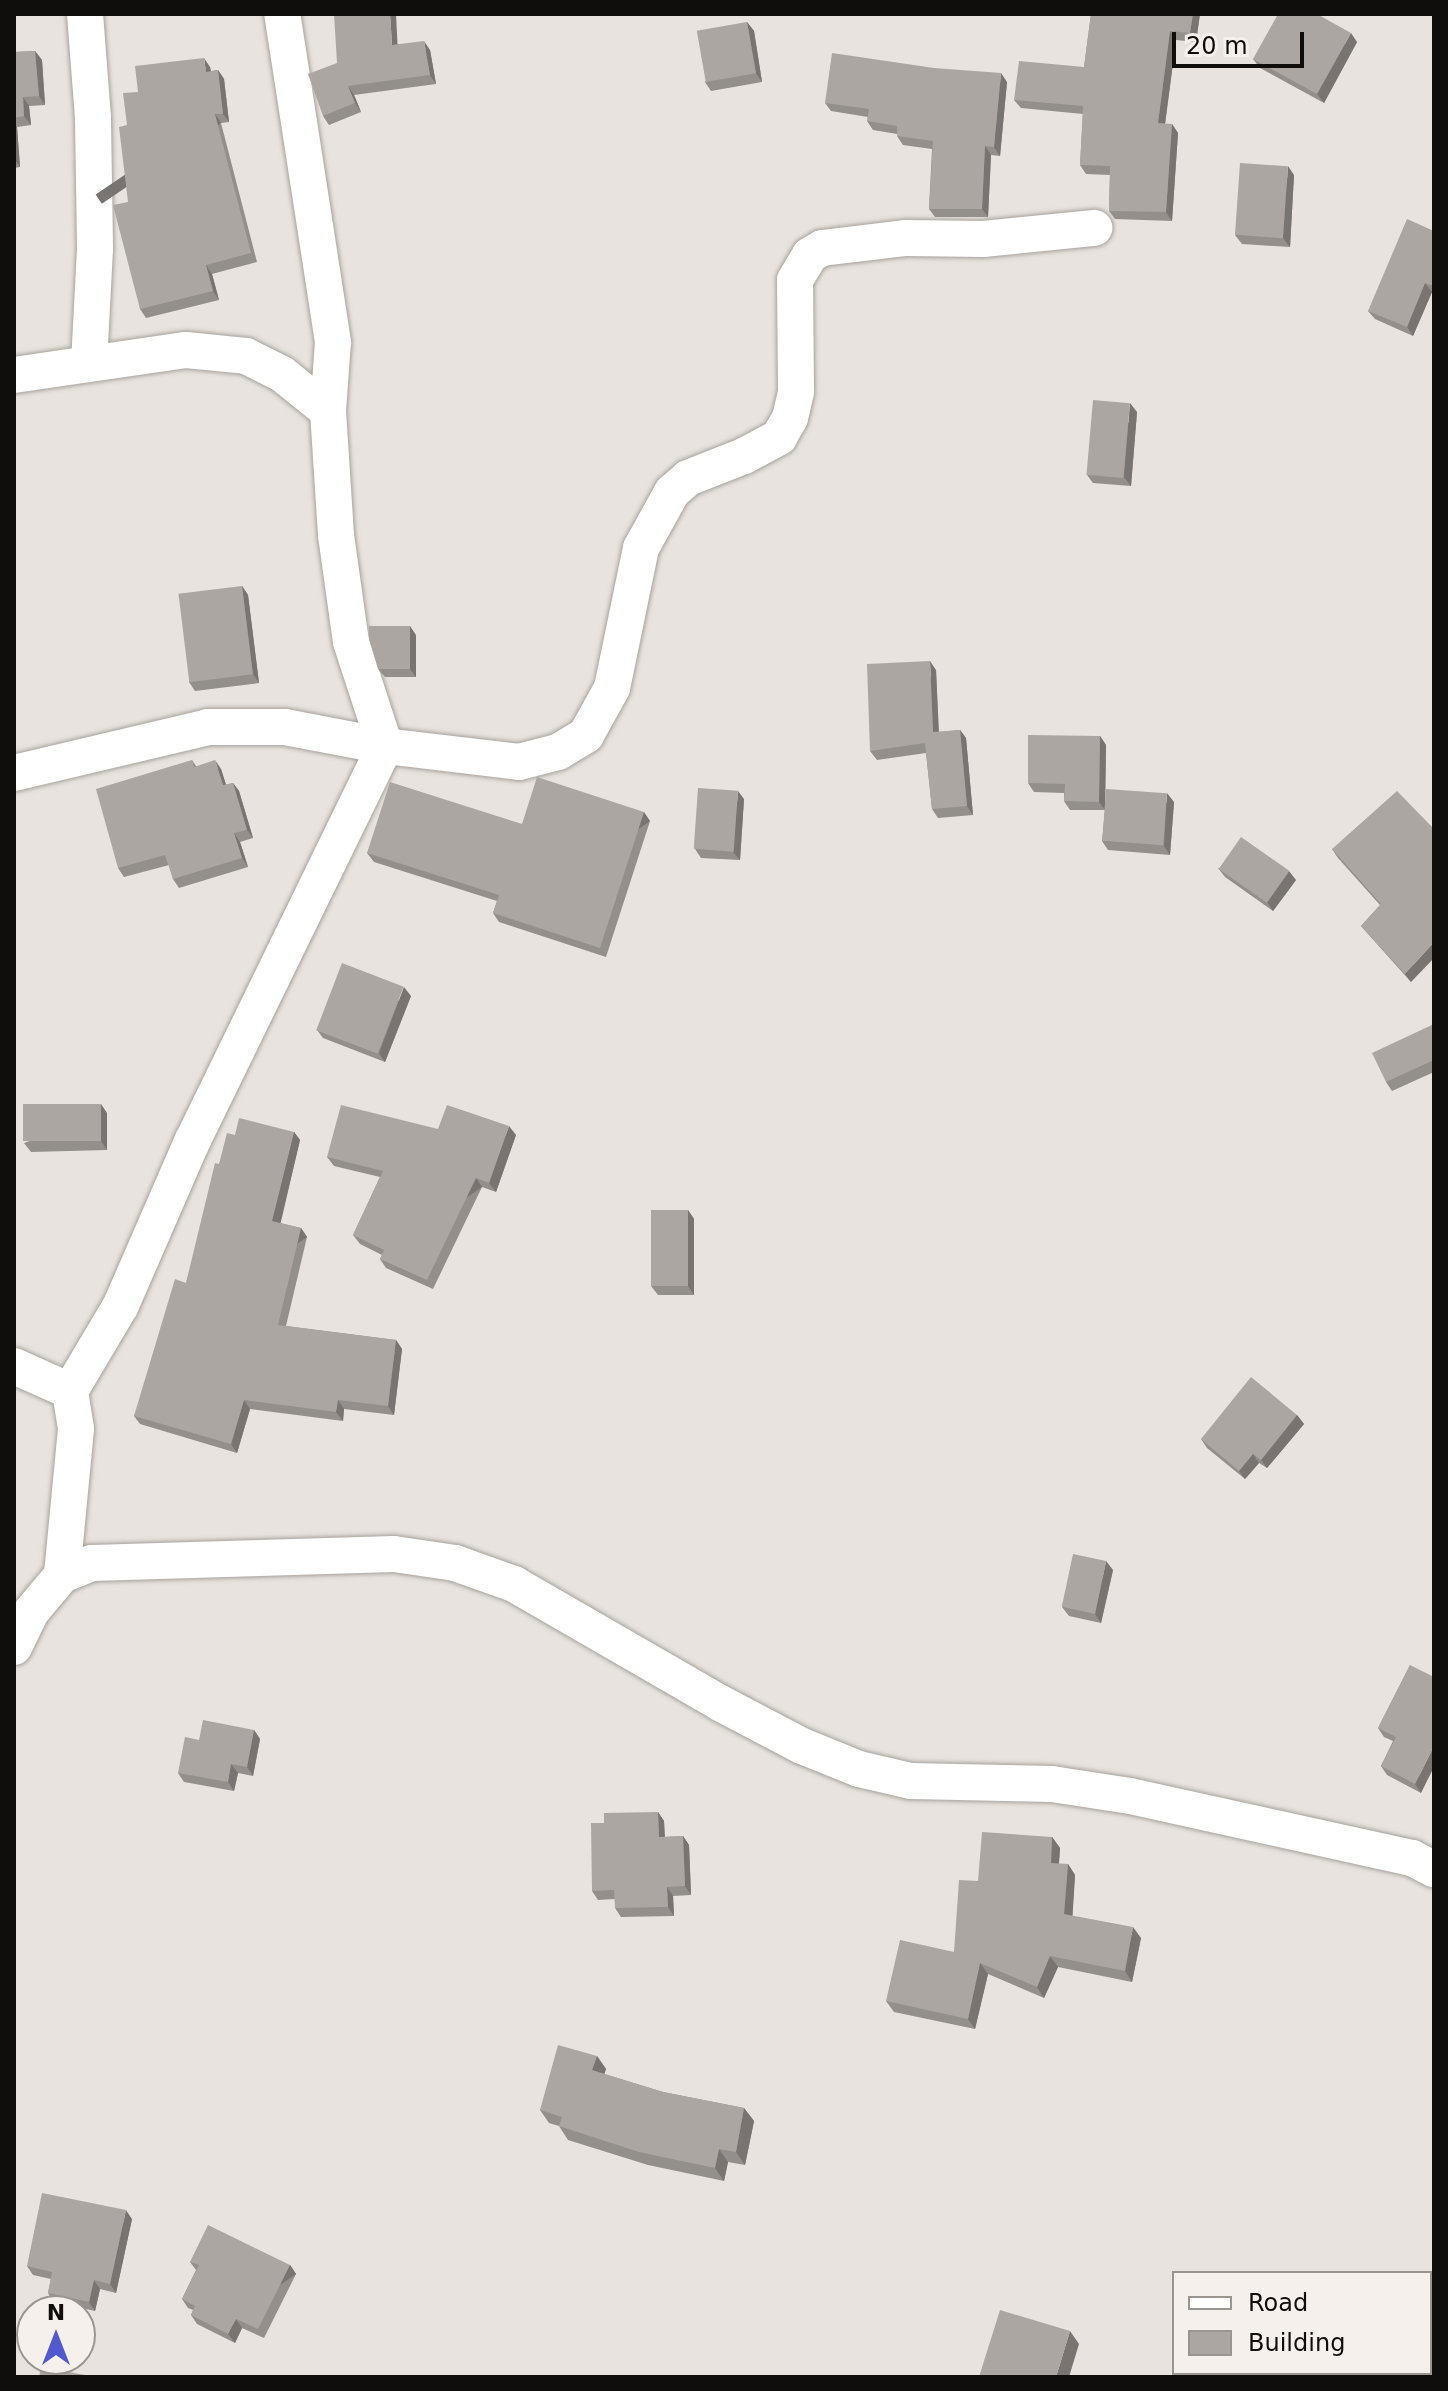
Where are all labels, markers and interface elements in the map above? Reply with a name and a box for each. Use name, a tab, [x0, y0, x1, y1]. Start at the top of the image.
scale bar	[1176, 16, 1308, 66]
text: 20 m	[1186, 32, 1248, 60]
legend	[1172, 2271, 1432, 2375]
text: Road	[1248, 2289, 1308, 2317]
north arrow	[16, 2295, 96, 2375]
text: N	[47, 2300, 65, 2325]
text: Building	[1248, 2329, 1345, 2357]

